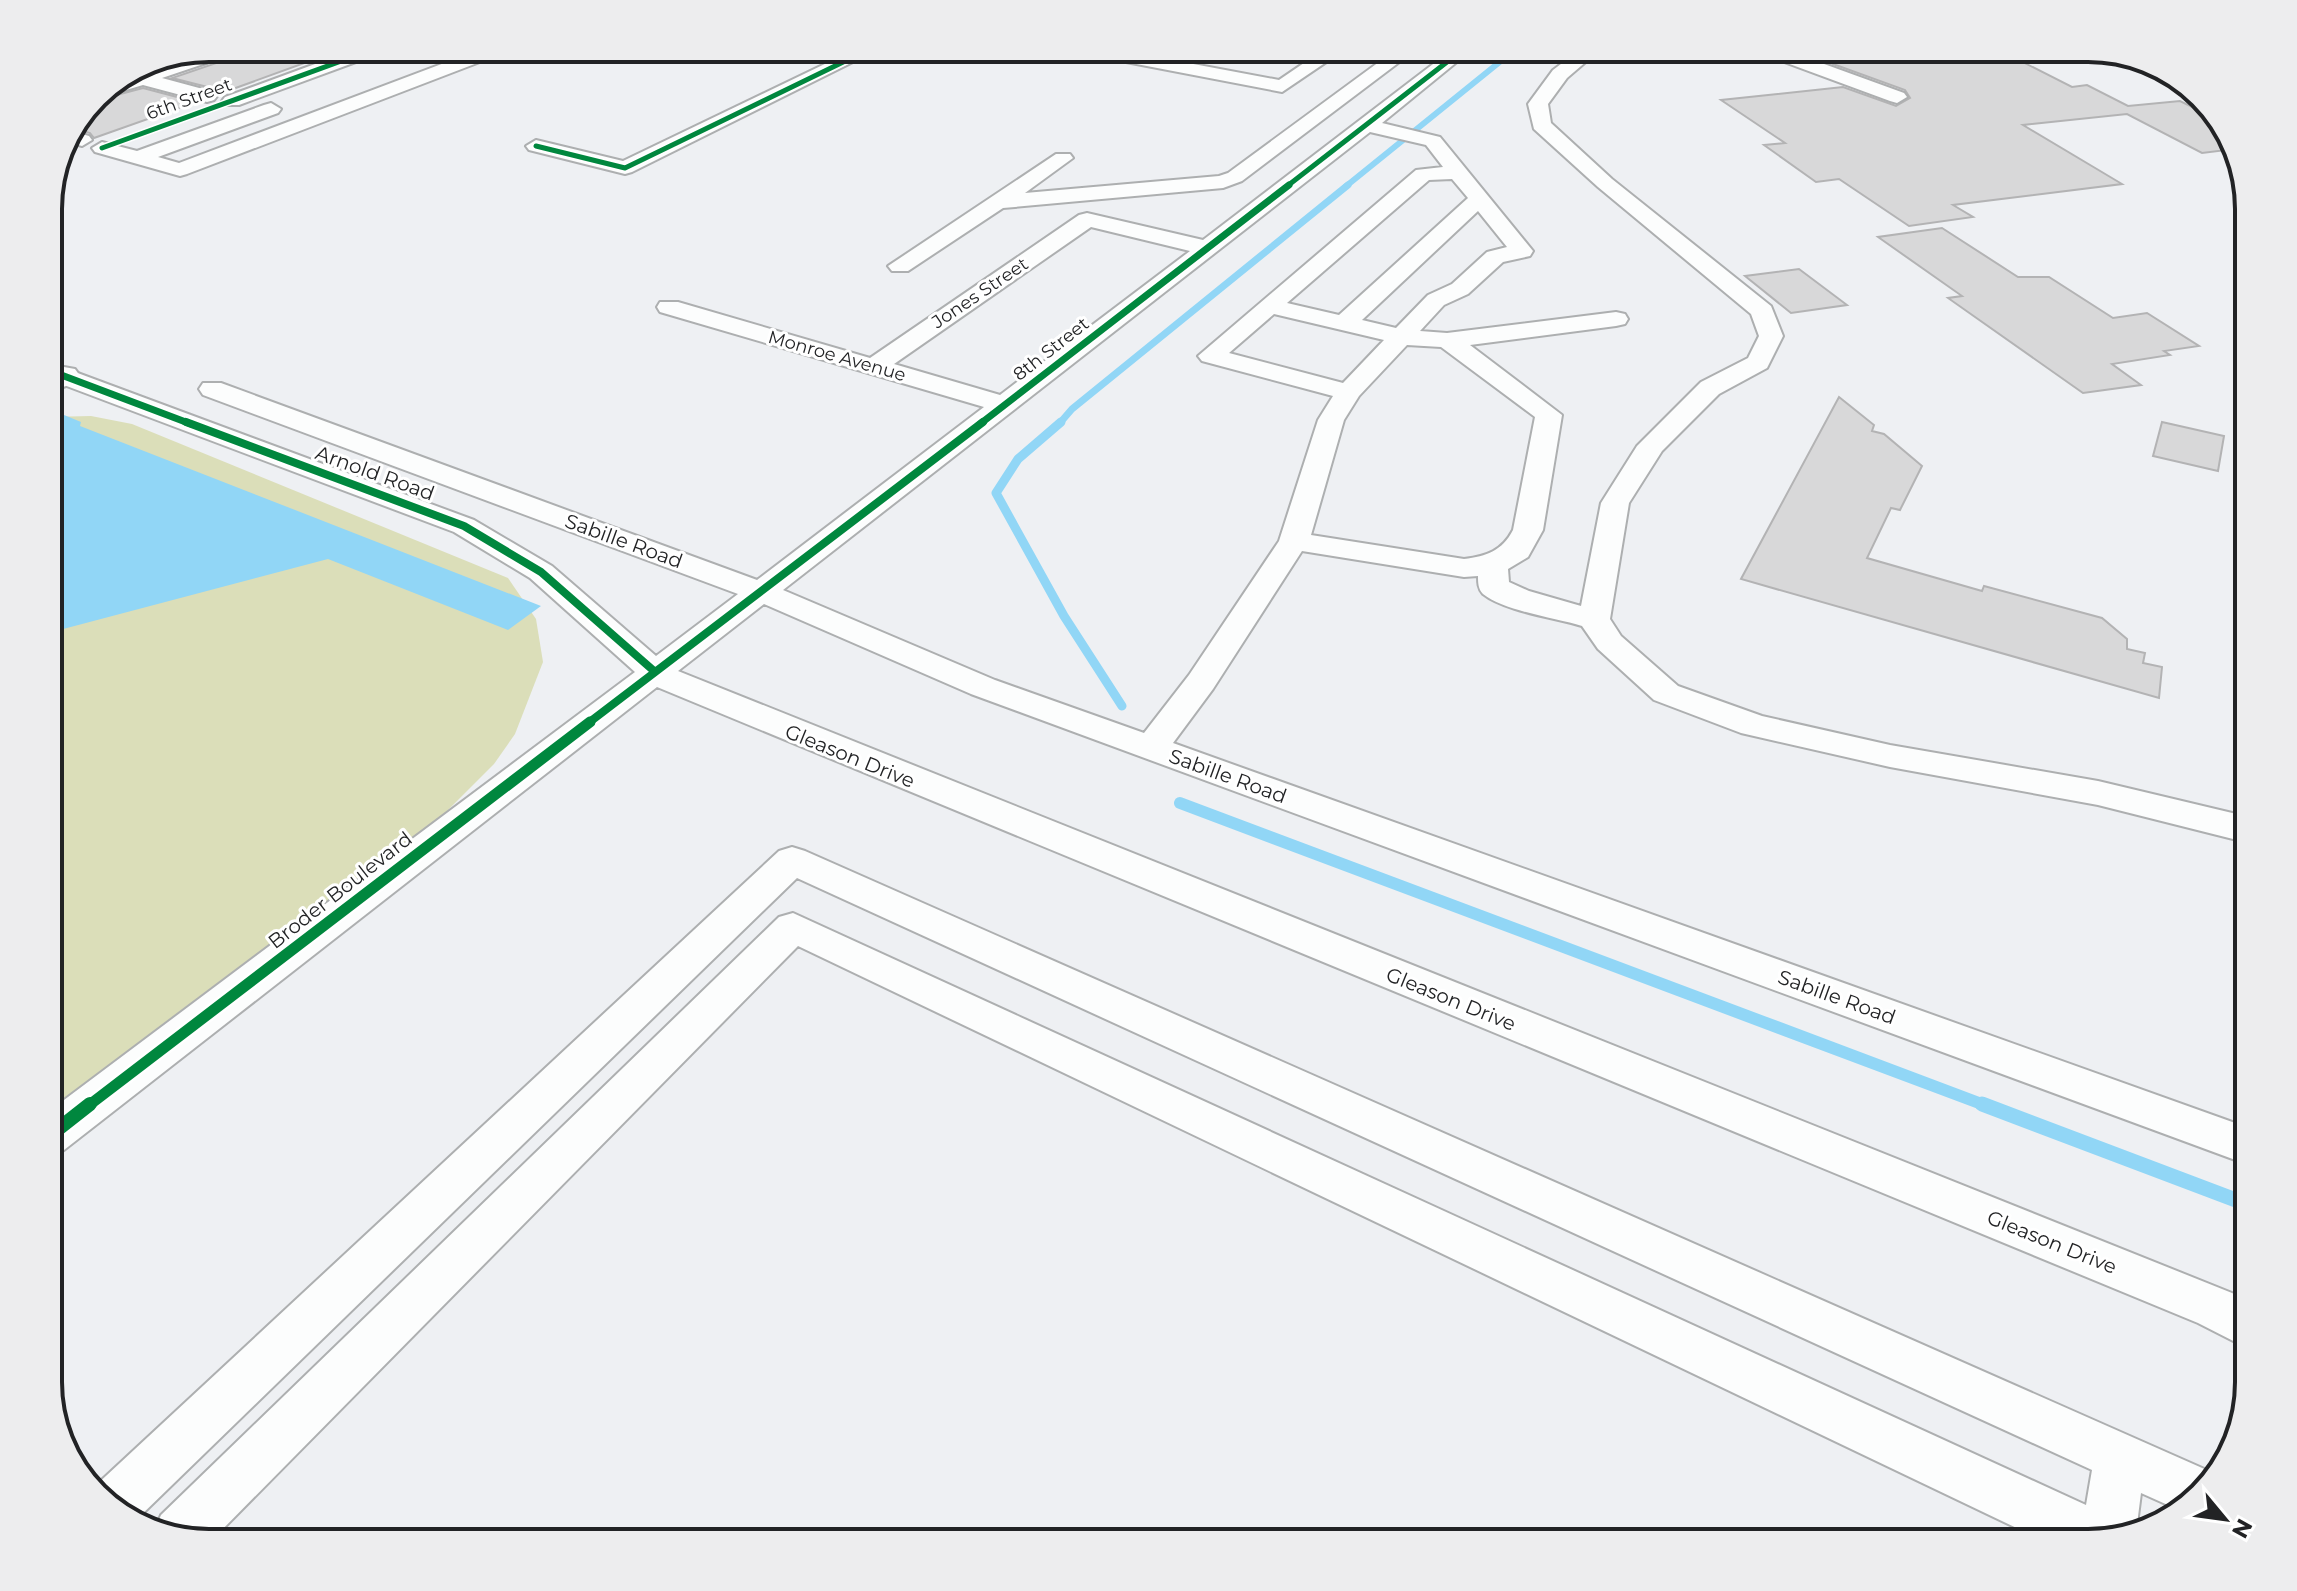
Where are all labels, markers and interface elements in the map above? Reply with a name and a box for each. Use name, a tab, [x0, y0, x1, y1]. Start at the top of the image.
street label: 6th Street	[143, 73, 235, 125]
street label: Jones Street	[927, 253, 1032, 334]
street label: 8th Street	[1009, 313, 1093, 385]
street label: Monroe Avenue	[766, 326, 909, 386]
street label: Arnold Road	[312, 440, 438, 506]
street label: Sabille Road	[562, 509, 686, 573]
street label: Gleason Drive	[782, 719, 918, 793]
street label: Sabille Road	[1166, 744, 1290, 808]
street label: Broder Boulevard	[263, 826, 417, 954]
street label: Gleason Drive	[1383, 962, 1519, 1036]
street label: Sabille Road	[1775, 965, 1899, 1029]
street label: Gleason Drive	[1984, 1205, 2120, 1279]
north arrow	[2185, 1479, 2265, 1559]
text: N	[2226, 1514, 2258, 1543]

